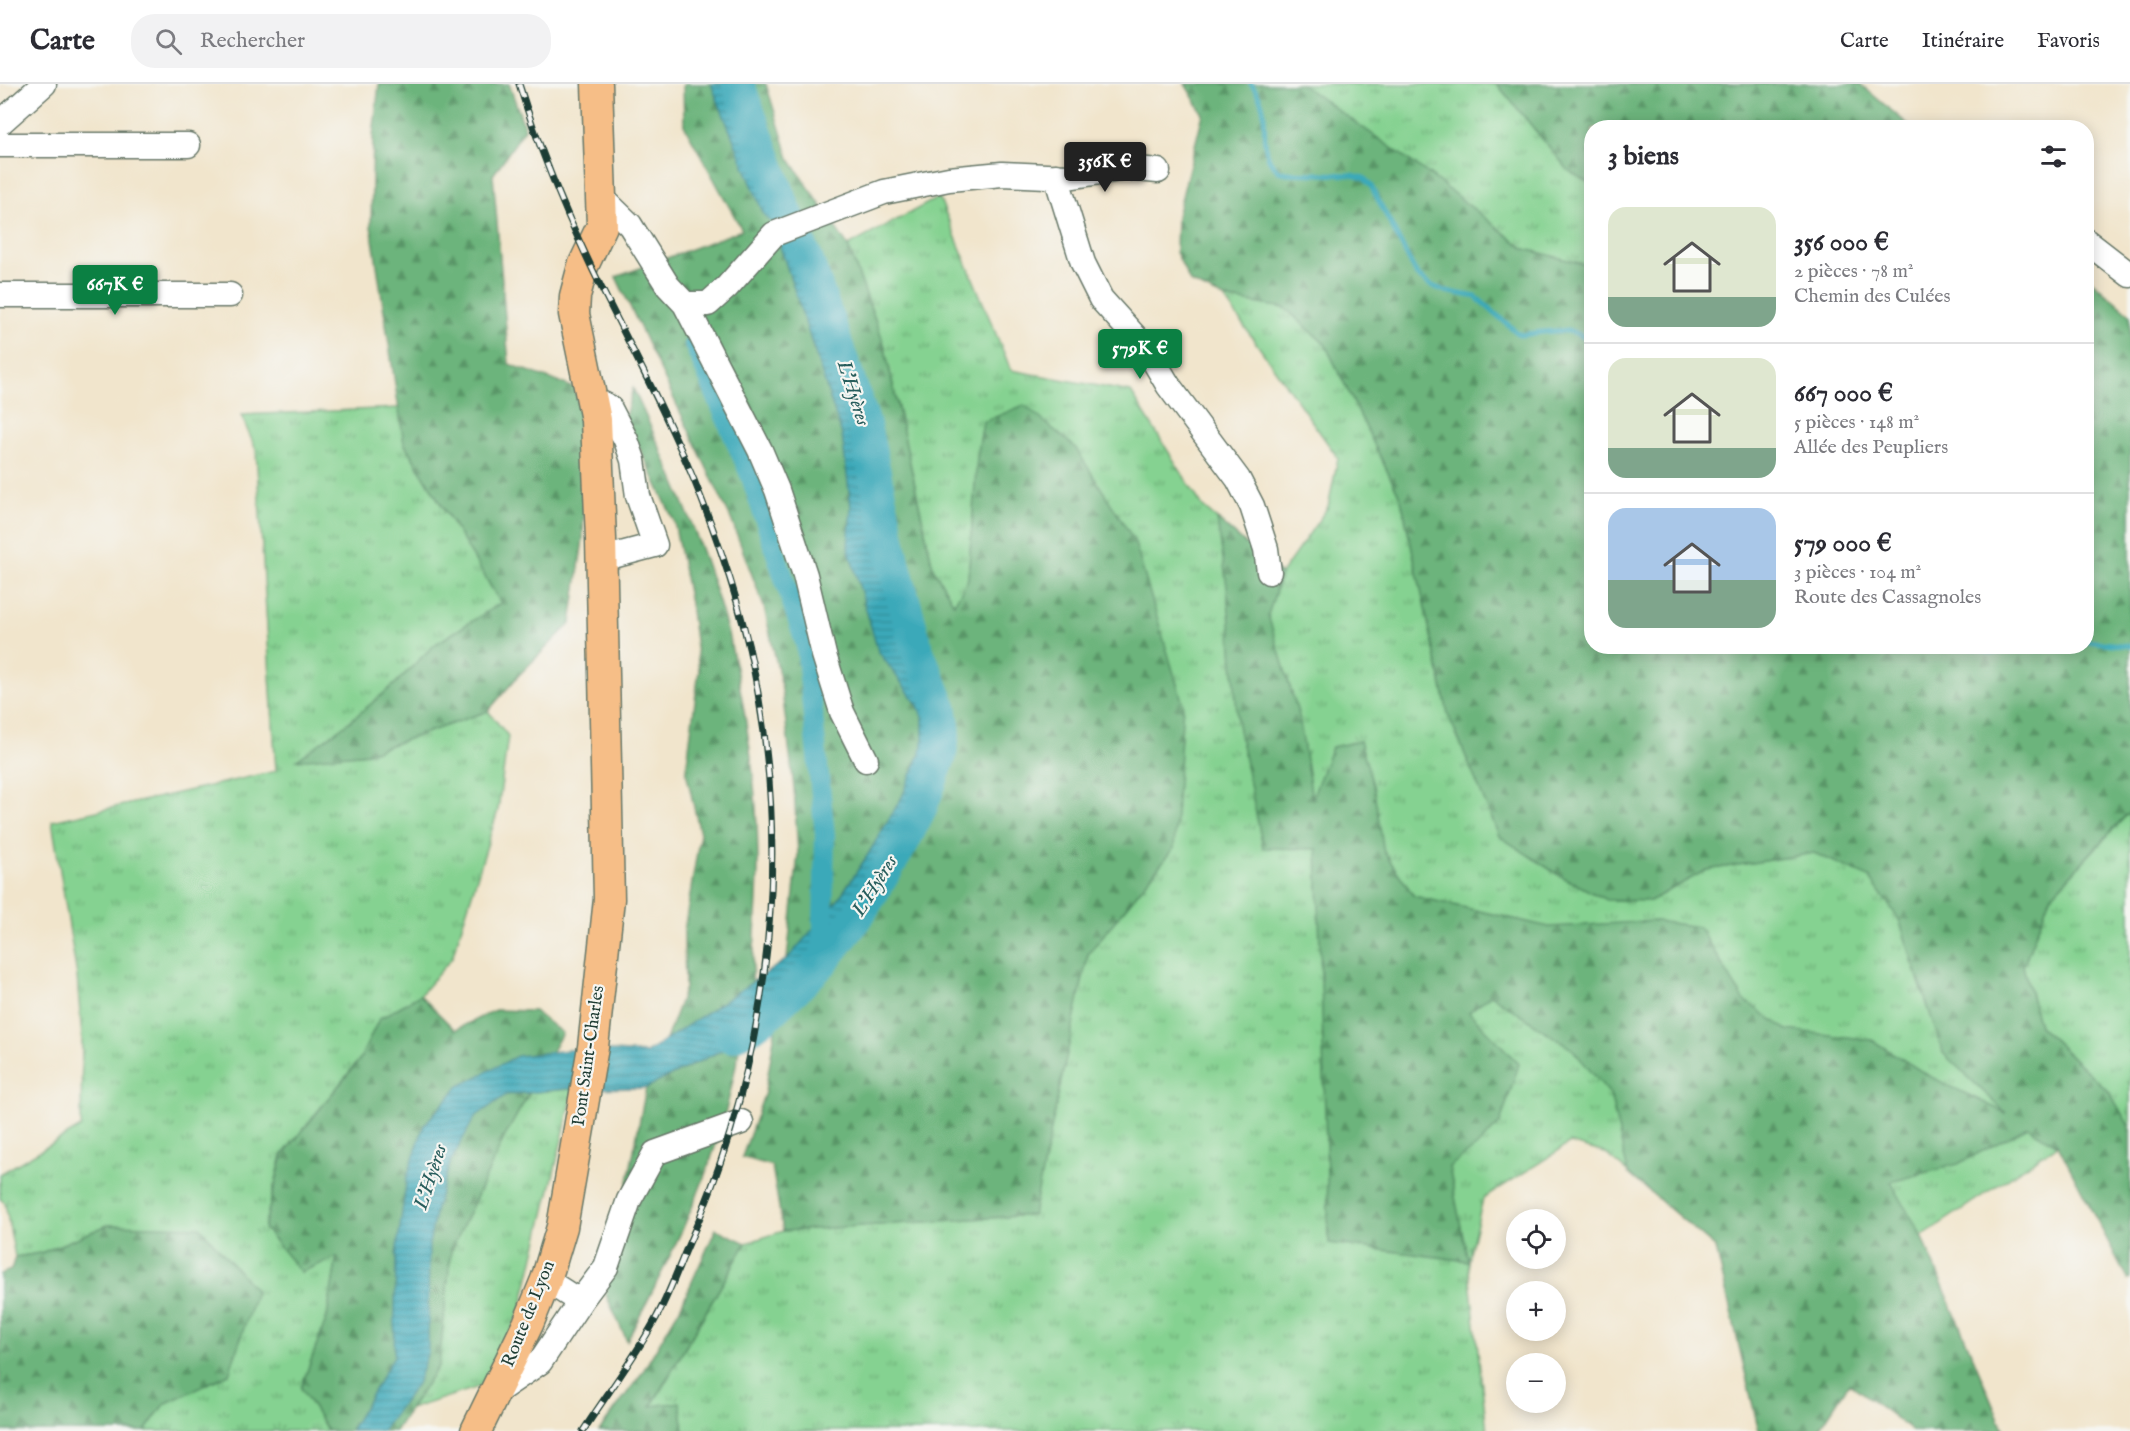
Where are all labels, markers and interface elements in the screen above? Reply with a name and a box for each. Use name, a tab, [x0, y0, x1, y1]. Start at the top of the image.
search box	[131, 14, 551, 68]
text: Carte	[30, 24, 95, 59]
icon: search	[152, 25, 185, 58]
text: Rechercher	[200, 27, 305, 55]
text: Carte	[1840, 28, 1889, 55]
text: Itinéraire	[1922, 28, 2004, 55]
text: Favoris	[2037, 28, 2100, 55]
text: 3 biens	[1608, 140, 1679, 173]
icon: filters	[2037, 140, 2070, 173]
pin: 356K €	[1056, 142, 1154, 193]
text: 356K €	[1078, 149, 1132, 174]
text: 356 000 €	[1794, 226, 1889, 259]
icon: home	[1656, 231, 1728, 303]
text: 2 pièces · 78 m²	[1794, 259, 1913, 284]
pin: 667K €	[66, 265, 164, 316]
text: 667K €	[87, 272, 143, 297]
text: Chemin des Culées	[1794, 284, 1951, 309]
pin: 579K €	[1091, 329, 1189, 380]
text: 579K €	[1112, 336, 1168, 361]
water label: L'Hyères	[830, 356, 875, 429]
text: 667 000 €	[1794, 377, 1893, 410]
icon: home	[1656, 382, 1728, 454]
text: 5 pièces · 148 m²	[1794, 410, 1919, 435]
text: Allée des Peupliers	[1794, 435, 1948, 460]
text: 579 000 €	[1794, 527, 1892, 560]
icon: home	[1656, 532, 1728, 604]
text: 3 pièces · 104 m²	[1794, 560, 1921, 585]
text: Route des Cassagnoles	[1794, 585, 1981, 610]
water label: L'Hyères	[846, 851, 904, 922]
street label: Pont Saint-Charles	[568, 984, 610, 1128]
water label: L'Hyères	[408, 1141, 453, 1214]
map controls	[1506, 1209, 1566, 1413]
button: locate	[1506, 1209, 1566, 1269]
street label: Route de Lyon	[497, 1257, 561, 1371]
button: +	[1506, 1281, 1566, 1341]
button: −	[1506, 1353, 1566, 1413]

